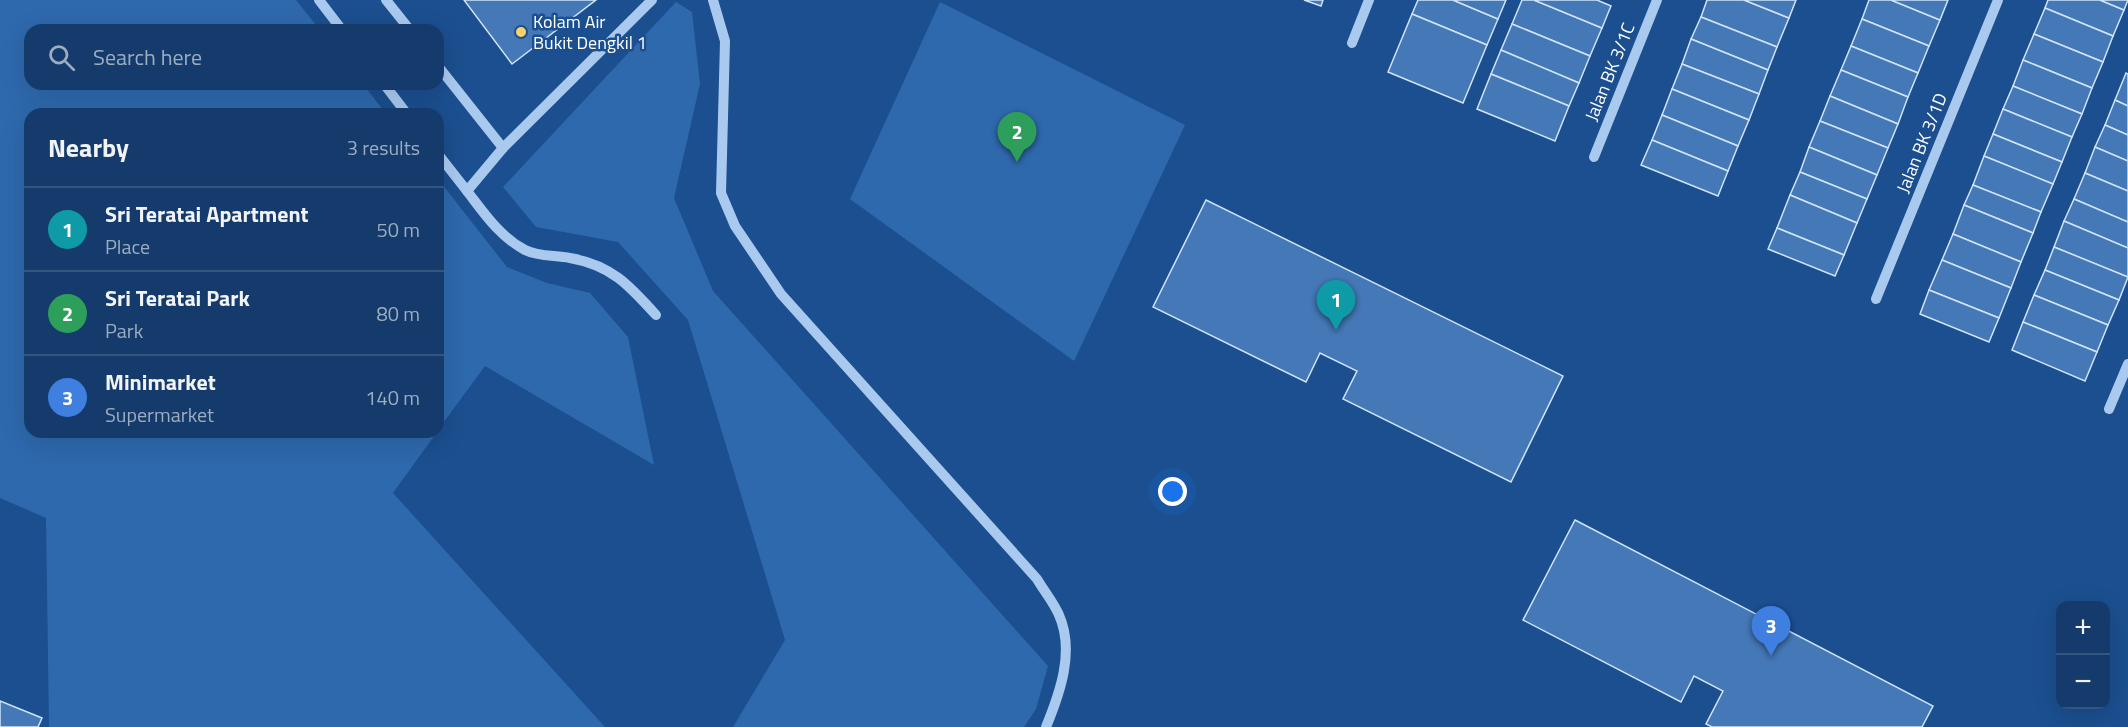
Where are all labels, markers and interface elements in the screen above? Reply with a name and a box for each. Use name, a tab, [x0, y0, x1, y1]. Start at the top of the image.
place label: Kolam Air Bukit Dengkil 1	[533, 8, 647, 56]
street label: Jalan BK 3/1C	[1578, 19, 1642, 125]
search box	[24, 24, 444, 90]
marker: Kolam Air Bukit Dengkil 1	[514, 25, 528, 39]
text: Search here	[93, 40, 202, 74]
icon: search	[45, 41, 78, 74]
street label: Jalan BK 3/1D	[1889, 89, 1954, 197]
pin: 2	[998, 112, 1036, 162]
text: Nearby	[48, 128, 129, 167]
text: 3 results	[347, 132, 420, 163]
text: Sri Teratai Apartment	[105, 197, 309, 231]
text: 1	[62, 214, 73, 245]
text: 50 m	[376, 214, 420, 245]
text: Place	[105, 231, 150, 262]
pin: 1	[1316, 280, 1356, 330]
text: Sri Teratai Park	[105, 281, 250, 315]
text: 2	[62, 298, 73, 329]
text: 80 m	[376, 298, 420, 329]
text: Park	[105, 315, 143, 346]
text: Minimarket	[105, 365, 216, 399]
text: 3	[62, 382, 73, 413]
text: 140 m	[365, 382, 420, 413]
text: Supermarket	[105, 399, 214, 430]
your location	[1158, 477, 1187, 506]
map controls	[2056, 601, 2110, 709]
button: +	[2056, 601, 2110, 655]
pin: 3	[1752, 606, 1790, 656]
button: −	[2056, 655, 2110, 709]

